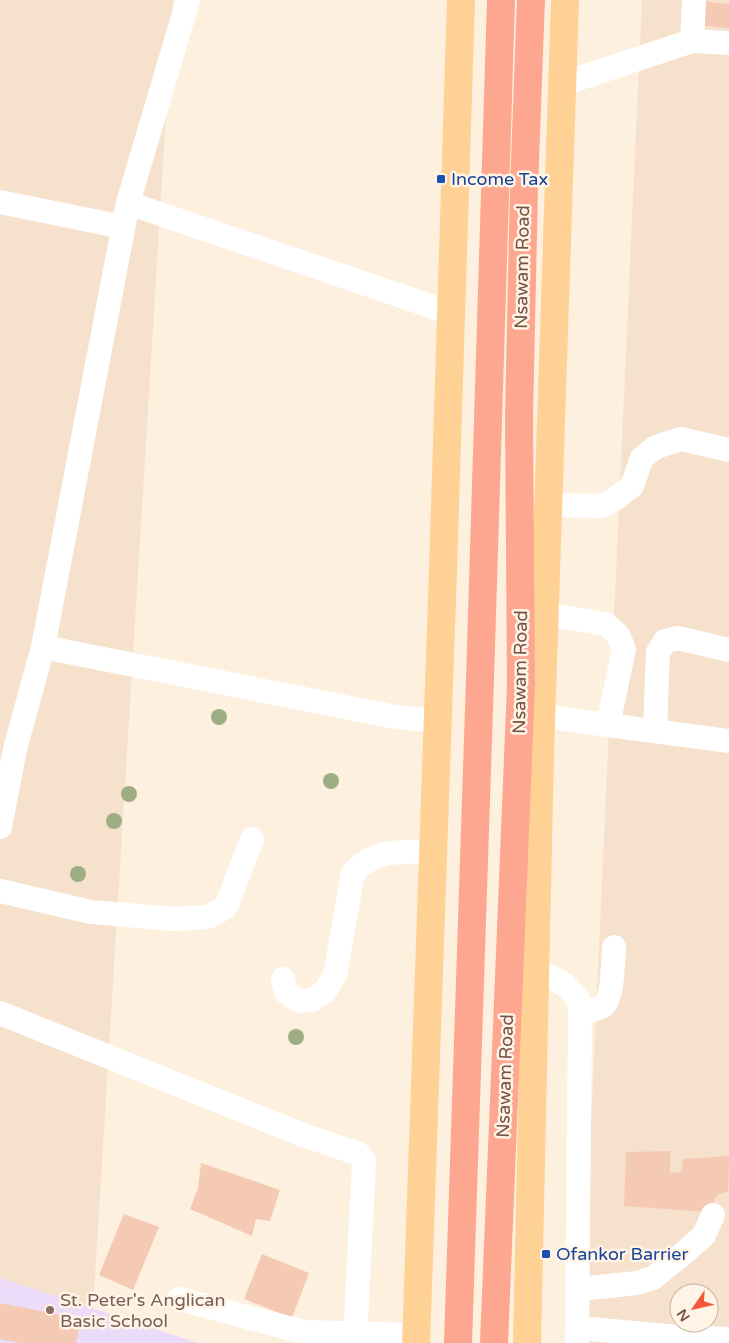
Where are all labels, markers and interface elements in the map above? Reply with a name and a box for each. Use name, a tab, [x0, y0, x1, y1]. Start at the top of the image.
place label: Income Tax	[451, 168, 548, 190]
marker: Income Tax	[435, 173, 447, 185]
street label: Nsawam Road	[510, 205, 534, 329]
street label: Nsawam Road	[508, 610, 532, 734]
street label: Nsawam Road	[492, 1014, 518, 1138]
place label: Ofankor Barrier	[556, 1243, 688, 1265]
marker: Ofankor Barrier	[540, 1248, 552, 1260]
north arrow	[669, 1283, 719, 1333]
place label: St. Peter's Anglican Basic School	[60, 1289, 225, 1332]
marker: St. Peter's Anglican Basic School	[44, 1304, 56, 1316]
text: N	[673, 1306, 694, 1324]

